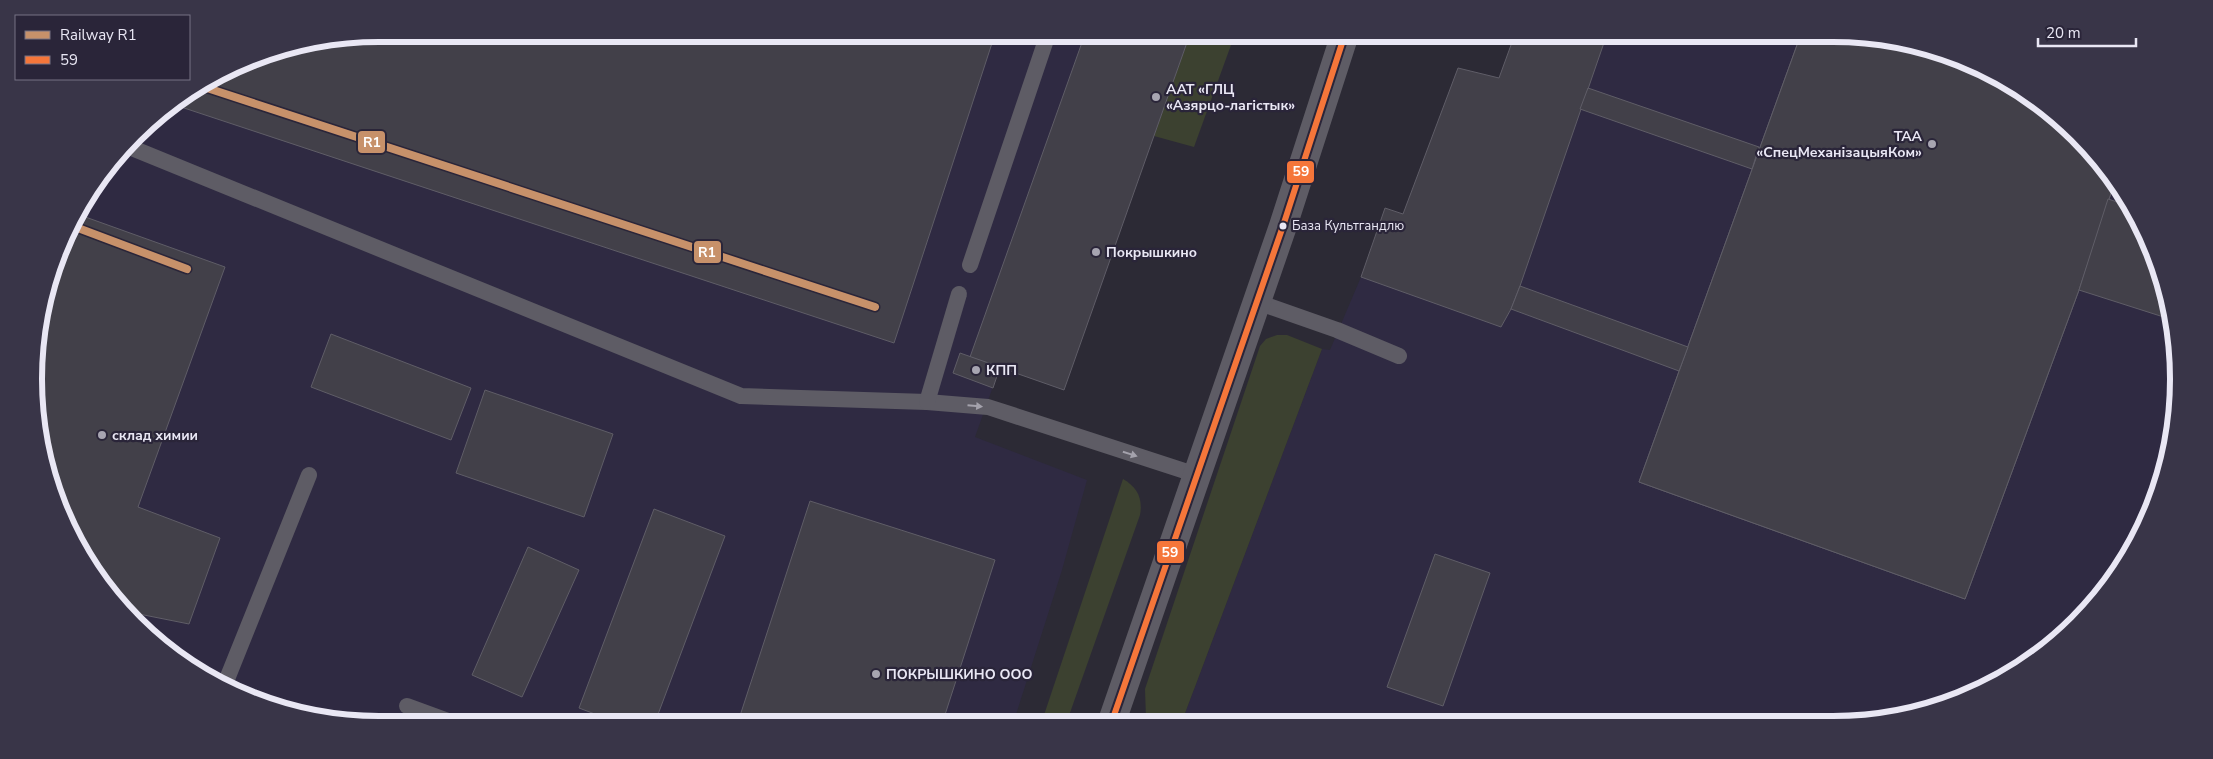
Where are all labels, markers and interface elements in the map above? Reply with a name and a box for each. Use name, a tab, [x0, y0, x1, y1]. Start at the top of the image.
legend	[15, 15, 190, 80]
scale bar	[2038, 15, 2136, 47]
text: 20 m	[2046, 23, 2081, 43]
text: Railway R1	[60, 25, 137, 45]
text: 59	[60, 50, 78, 70]
place label: ААТ «ГЛЦ «Азярцо-лагістык»	[1166, 80, 1295, 115]
marker: ААТ «ГЛЦ «Азярцо-лагістык»	[1150, 91, 1162, 103]
place label: ТАА «СпецМеханізацыяКом»	[1756, 127, 1923, 162]
line badge: R1	[357, 130, 386, 154]
text: R1	[363, 133, 381, 152]
marker: ТАА «СпецМеханізацыяКом»	[1926, 138, 1938, 150]
line badge: 59	[1286, 160, 1315, 184]
text: 59	[1293, 162, 1309, 181]
place label: База Культгандлю	[1292, 217, 1404, 235]
marker: База Культгандлю	[1278, 221, 1288, 231]
line badge: R1	[693, 240, 722, 264]
text: R1	[698, 243, 716, 262]
place label: Покрышкино	[1106, 243, 1197, 262]
marker: Покрышкино	[1090, 246, 1102, 258]
place label: КПП	[986, 361, 1017, 380]
marker: КПП	[970, 364, 982, 376]
one-way arrow	[968, 402, 984, 410]
place label: склад химии	[112, 426, 198, 445]
marker: склад химии	[96, 429, 108, 441]
one-way arrow	[1123, 451, 1138, 458]
line badge: 59	[1156, 540, 1185, 564]
text: 59	[1162, 543, 1178, 562]
place label: ПОКРЫШКИНО ООО	[886, 665, 1032, 684]
marker: ПОКРЫШКИНО ООО	[870, 668, 882, 680]

